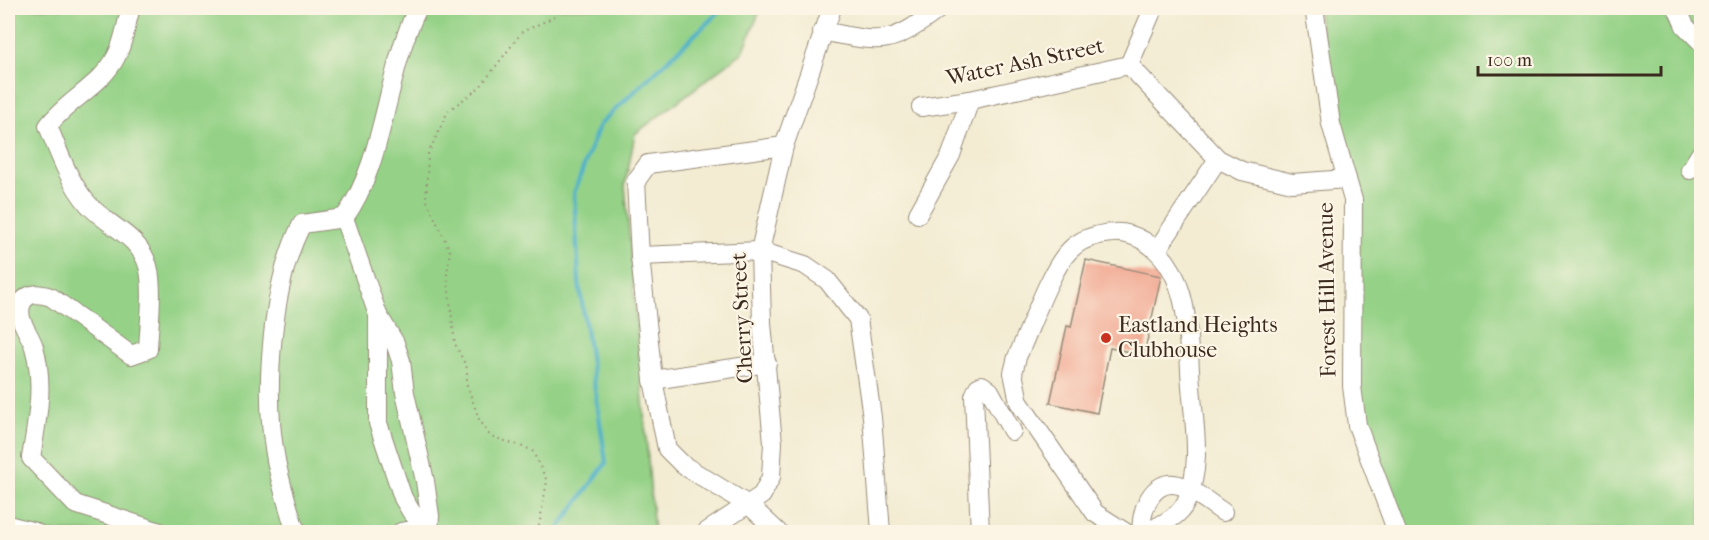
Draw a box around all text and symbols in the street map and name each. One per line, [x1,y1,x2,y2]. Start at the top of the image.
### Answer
street label: Water Ash Street [943,33,1106,92]
scale bar [1478,39,1661,77]
text: 100 m [1487,50,1532,71]
street label: Forest Hill Avenue [1312,202,1342,378]
street label: Cherry Street [726,252,758,384]
place label: Eastland Heights Clubhouse [1118,312,1278,363]
marker: Eastland Heights Clubhouse [1099,331,1113,345]

